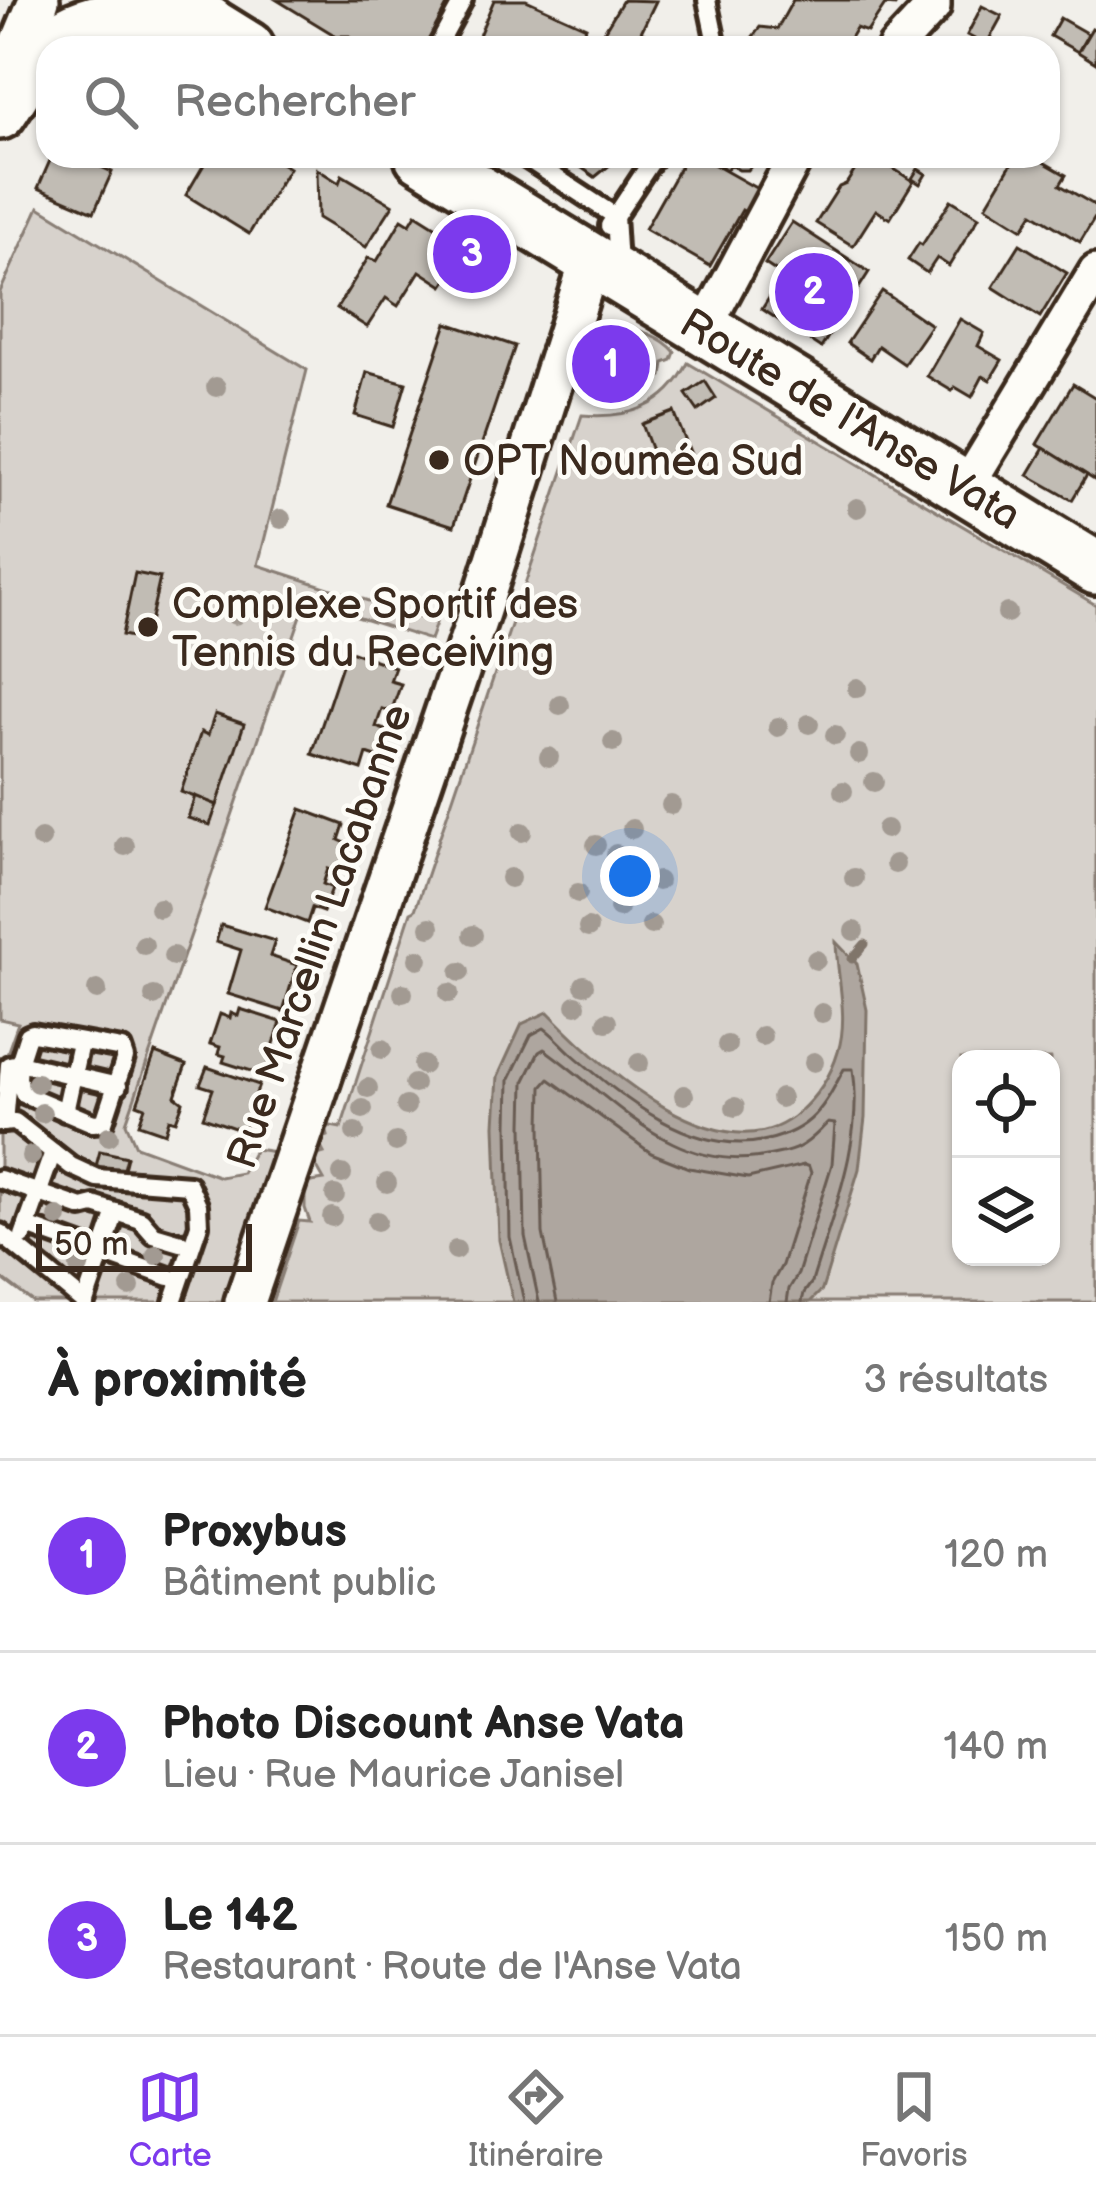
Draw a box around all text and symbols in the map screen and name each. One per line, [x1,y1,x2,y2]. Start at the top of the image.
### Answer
search box [36,36,1060,168]
icon: search [78,69,144,135]
text: Rechercher [174,75,415,130]
pin: 3 [433,209,511,299]
pin: 2 [775,247,853,337]
street label: Route de l'Anse Vata [670,298,1029,542]
pin: 1 [572,319,650,409]
place label: OPT Nouméa Sud [463,437,804,488]
marker: OPT Nouméa Sud [426,447,452,473]
place label: Complexe Sportif des Tennis du Receiving [172,580,578,679]
marker: Complexe Sportif des Tennis du Receiving [135,614,161,640]
street label: Rue Marcellin Lacabanne [217,698,424,1175]
your location [600,846,660,906]
map controls [952,1050,1060,1266]
button: locate [952,1050,1060,1158]
button: layers [952,1158,1060,1266]
scale bar [36,1218,252,1271]
text: 50 m [54,1225,129,1265]
text: À proximité [48,1350,307,1411]
text: 3 résultats [863,1357,1048,1404]
text: Proxybus [162,1505,347,1560]
text: 1 [79,1532,95,1579]
text: 120 m [944,1532,1048,1579]
text: Bâtiment public [162,1560,436,1607]
text: Photo Discount Anse Vata [162,1697,685,1752]
text: 2 [75,1724,99,1771]
text: 140 m [943,1724,1048,1771]
text: Lieu · Rue Maurice Janisel [162,1752,624,1799]
text: Le 142 [162,1889,298,1944]
text: 3 [76,1916,98,1963]
text: 150 m [945,1916,1048,1963]
text: Restaurant · Route de l'Anse Vata [162,1944,742,1991]
tab: Carte [128,2064,212,2176]
tab: Itinéraire [468,2064,603,2176]
tab: Favoris [860,2064,968,2176]

